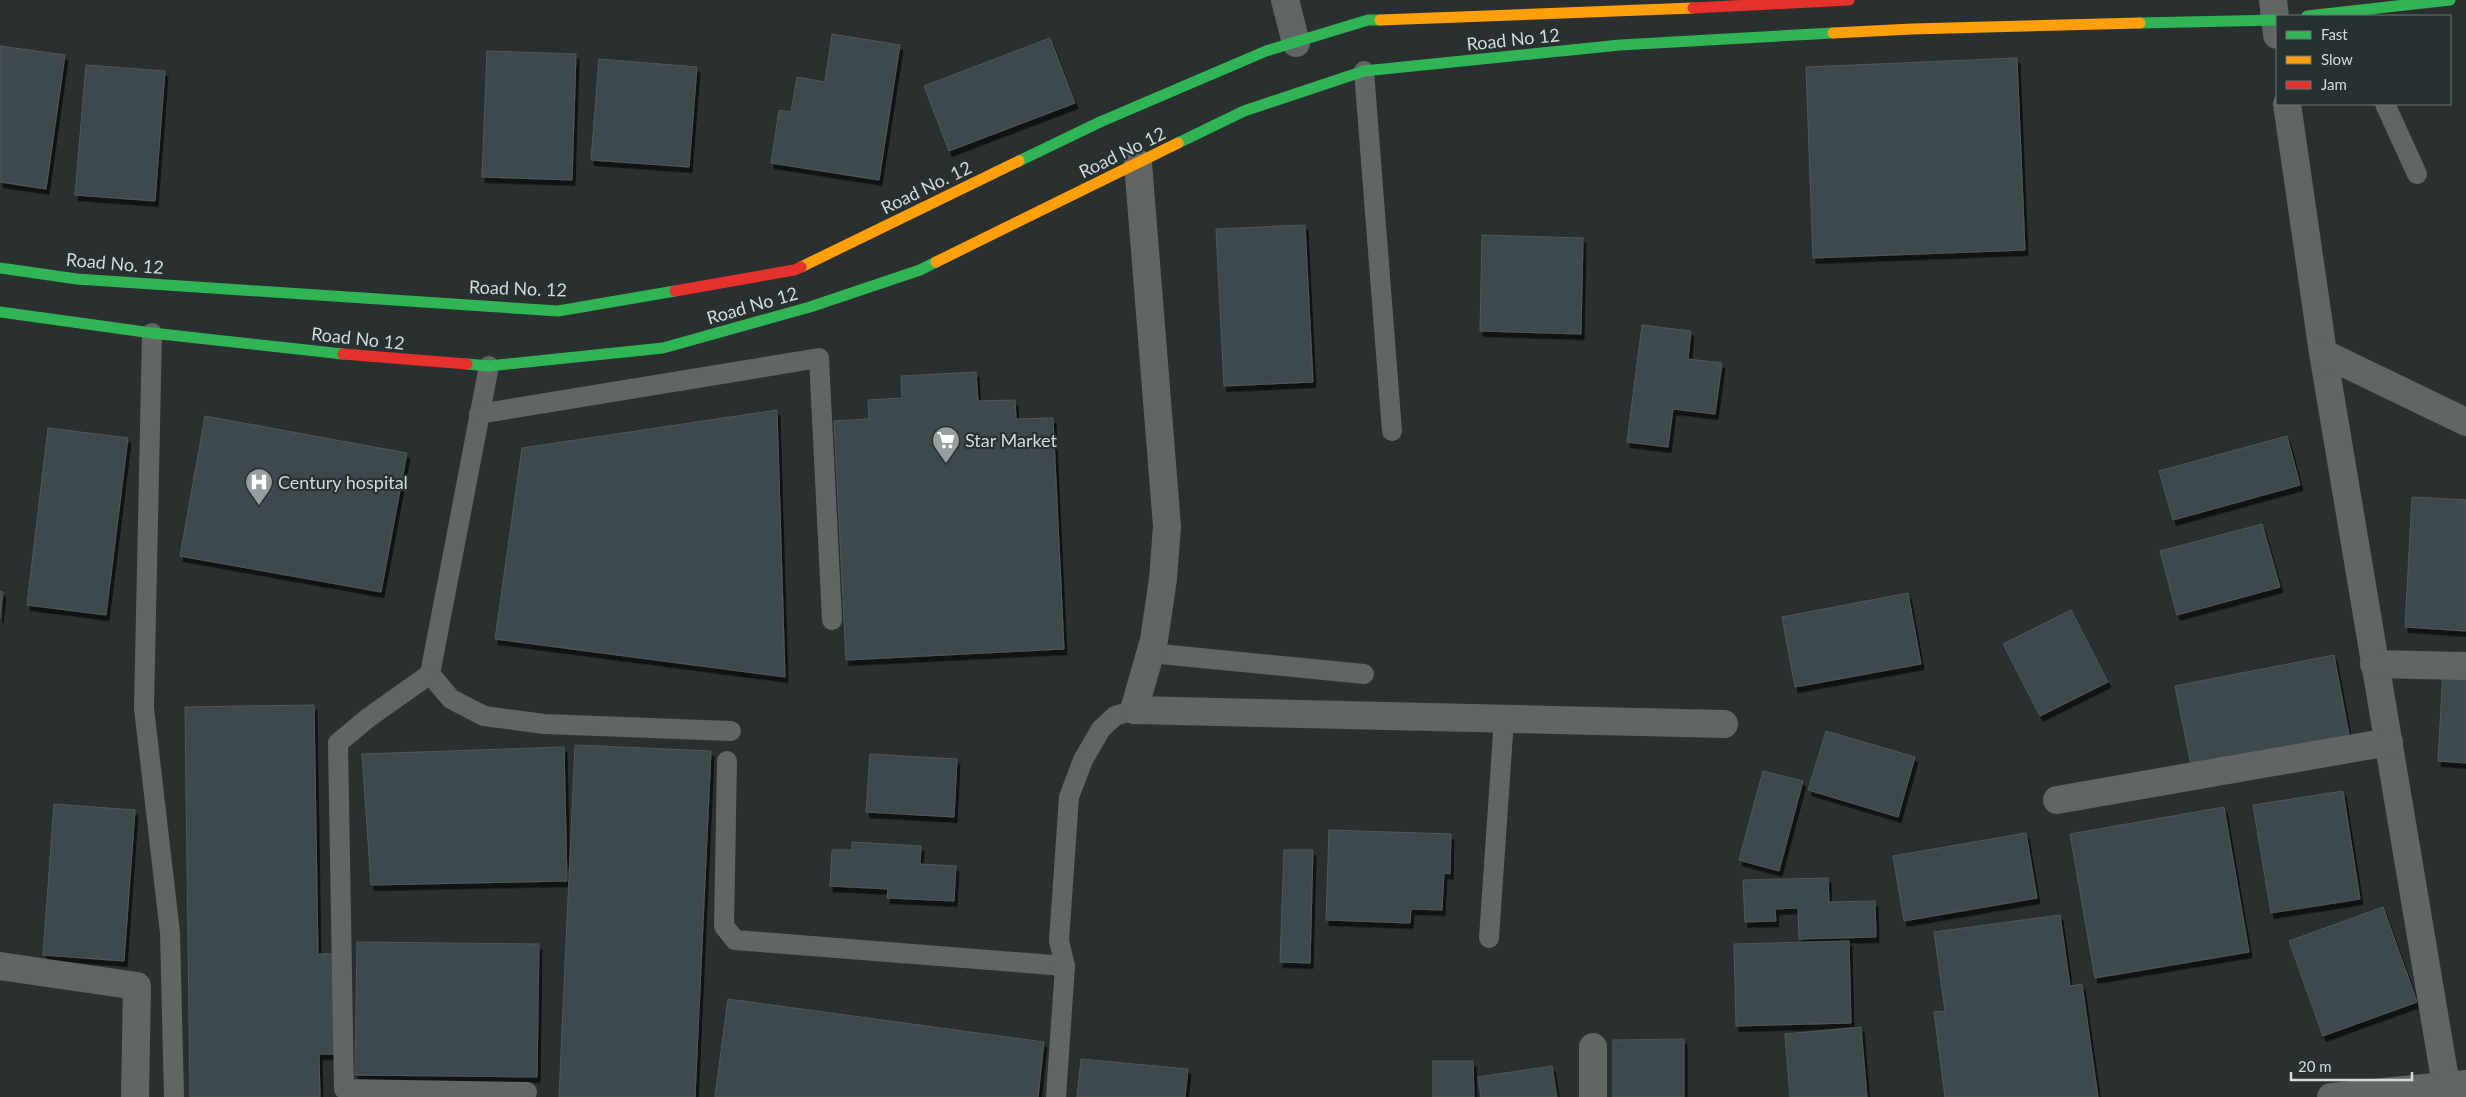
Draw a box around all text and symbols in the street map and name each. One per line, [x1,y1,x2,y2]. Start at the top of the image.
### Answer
legend [2276,15,2451,105]
street label: Road No 12 [1465,23,1561,55]
text: Fast [2321,25,2348,43]
text: Slow [2321,50,2353,68]
text: Jam [2321,75,2347,93]
street label: Road No 12 [1075,122,1169,182]
street label: Road No. 12 [877,156,975,218]
street label: Road No. 12 [65,248,165,278]
street label: Road No. 12 [469,275,567,301]
street label: Road No 12 [704,282,800,328]
street label: Road No 12 [310,322,406,354]
supermarket icon: Star Market [931,425,961,464]
place label: Star Market [965,429,1058,451]
hospital icon: Century hospital [244,467,274,506]
place label: Century hospital [278,471,408,493]
scale bar [2291,1050,2412,1082]
text: 20 m [2298,1057,2332,1075]

